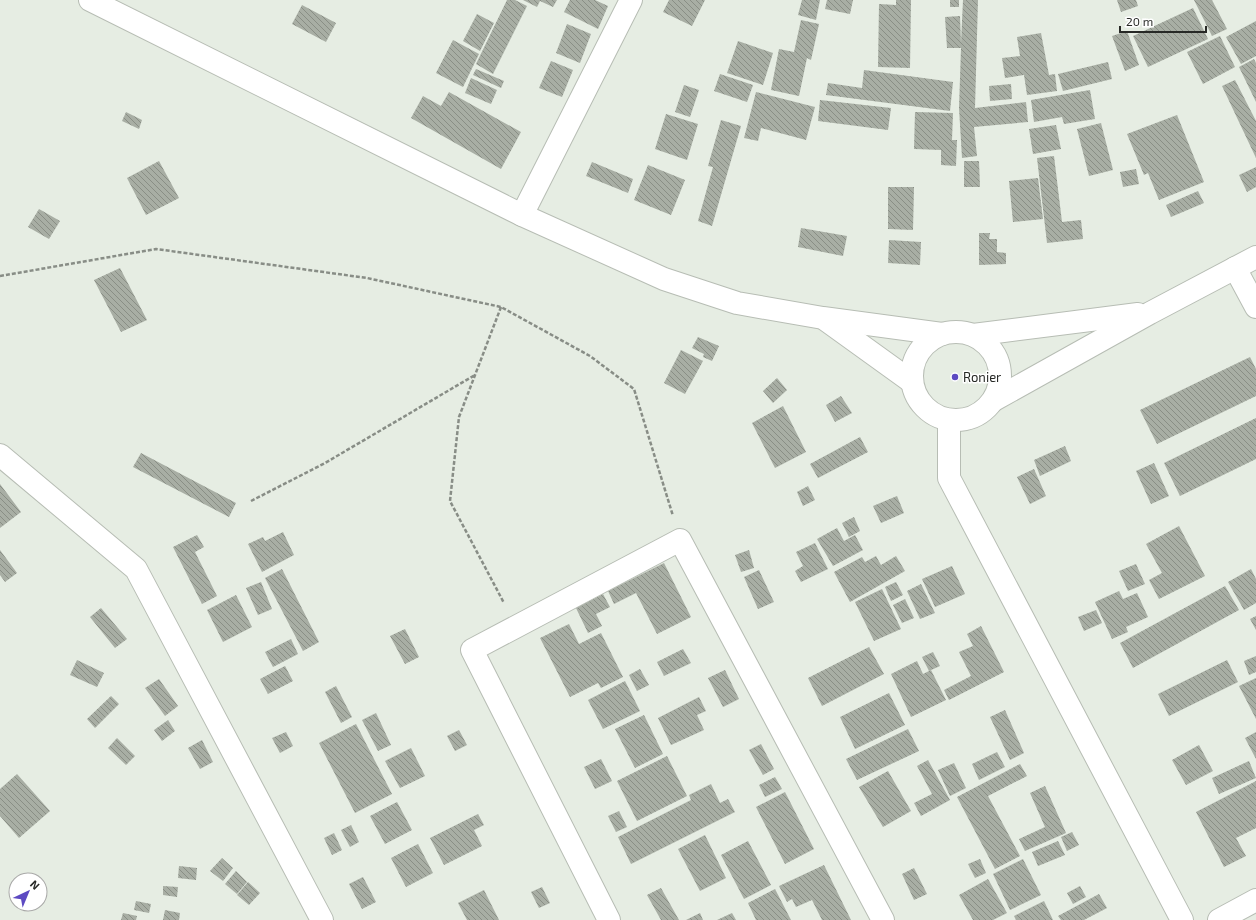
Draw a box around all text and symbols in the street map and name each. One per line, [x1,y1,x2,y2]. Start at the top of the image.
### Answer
scale bar [1120,8,1206,34]
text: 20 m [1126,14,1153,28]
place label: Ronier [963,369,1001,385]
marker: Ronier [950,372,960,382]
north arrow [8,872,48,912]
text: N [28,877,43,892]

